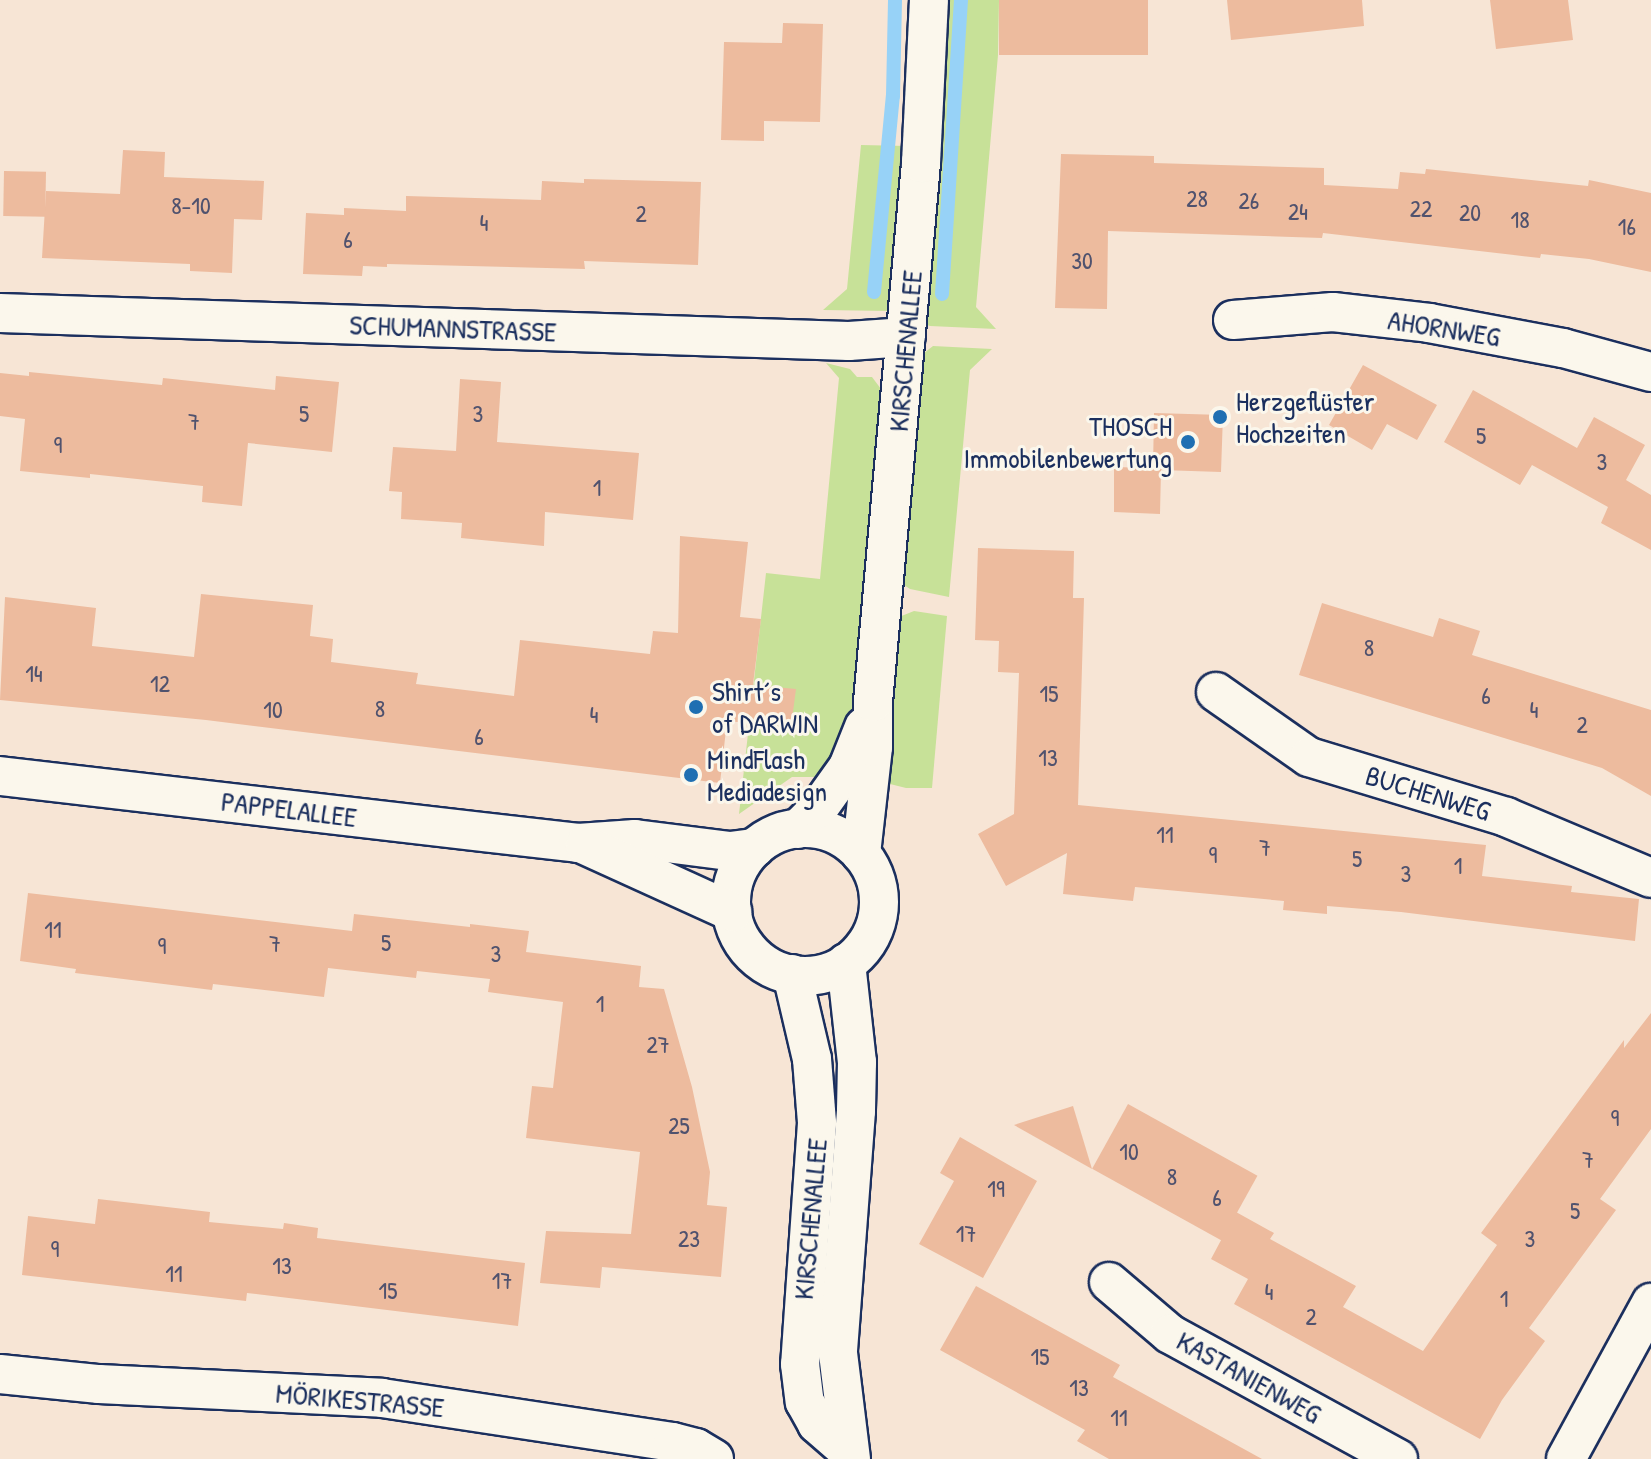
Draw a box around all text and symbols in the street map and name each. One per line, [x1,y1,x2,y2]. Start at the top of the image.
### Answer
house number: 28 [1186,185,1208,213]
house number: 26 [1239,187,1259,215]
house number: 8-10 [171,192,211,220]
house number: 22 [1410,195,1432,223]
house number: 24 [1288,198,1308,226]
house number: 20 [1459,199,1481,227]
house number: 2 [635,200,647,228]
house number: 18 [1510,206,1530,234]
house number: 4 [480,209,488,237]
house number: 16 [1618,213,1636,241]
house number: 6 [343,226,353,254]
house number: 30 [1071,247,1093,275]
street label: KIRSCHENALLEE [881,269,929,433]
street label: AHORNWEG [1386,303,1502,353]
street label: SCHUMANNSTRASSE [349,308,557,348]
place label: Herzgeflüster Hochzeiten [1236,384,1374,450]
house number: 5 [299,400,309,428]
house number: 3 [473,400,483,428]
house number: 7 [188,408,200,436]
marker: Herzgeflüster Hochzeiten [1211,408,1229,426]
place label: THOSCH Immobilenbewertung [963,409,1172,475]
house number: 5 [1476,422,1486,450]
house number: 9 [54,431,62,459]
marker: THOSCH Immobilenbewertung [1179,433,1197,451]
house number: 3 [1597,448,1607,476]
house number: 1 [593,474,601,502]
house number: 8 [1364,634,1374,662]
house number: 14 [25,660,43,688]
house number: 12 [150,670,170,698]
place label: Shirt´s of DARWIN [712,674,818,740]
house number: 15 [1040,680,1058,708]
house number: 6 [1481,682,1491,710]
house number: 8 [375,695,385,723]
house number: 10 [263,696,283,724]
house number: 4 [1530,696,1538,724]
marker: Shirt´s of DARWIN [687,698,705,716]
house number: 4 [590,701,598,729]
house number: 2 [1576,711,1588,739]
house number: 6 [474,723,484,751]
place label: MindFlash Mediadesign [707,742,827,808]
house number: 13 [1038,744,1058,772]
street label: BUCHENWEG [1362,758,1494,828]
marker: MindFlash Mediadesign [682,766,700,784]
street label: PAPPELALLEE [219,784,359,834]
house number: 11 [1156,821,1174,849]
house number: 7 [1259,834,1271,862]
house number: 9 [1209,841,1217,869]
house number: 5 [1352,845,1362,873]
house number: 1 [1454,852,1462,880]
house number: 3 [1401,860,1411,888]
house number: 11 [44,916,62,944]
house number: 5 [381,929,391,957]
house number: 7 [269,930,281,958]
house number: 9 [158,932,166,960]
house number: 3 [491,940,501,968]
house number: 1 [596,990,604,1018]
house number: 27 [646,1031,670,1059]
house number: 9 [1611,1104,1619,1132]
house number: 25 [668,1112,690,1140]
street label: KIRSCHENALLEE [786,1137,834,1301]
house number: 10 [1119,1138,1139,1166]
house number: 7 [1582,1146,1594,1174]
house number: 8 [1167,1163,1177,1191]
house number: 19 [987,1175,1005,1203]
house number: 6 [1212,1184,1222,1212]
house number: 5 [1570,1197,1580,1225]
house number: 17 [956,1220,976,1248]
house number: 23 [678,1225,700,1253]
house number: 3 [1525,1225,1535,1253]
house number: 9 [51,1235,59,1263]
house number: 13 [272,1252,292,1280]
house number: 11 [165,1260,183,1288]
house number: 17 [492,1267,512,1295]
house number: 15 [379,1277,397,1305]
house number: 4 [1265,1278,1273,1306]
house number: 1 [1500,1285,1508,1313]
house number: 2 [1305,1303,1317,1331]
street label: KASTANIENWEG [1171,1324,1327,1430]
house number: 15 [1031,1343,1049,1371]
house number: 13 [1069,1374,1089,1402]
street label: MÖRIKESTRASSE [274,1376,446,1424]
house number: 11 [1110,1404,1128,1432]

